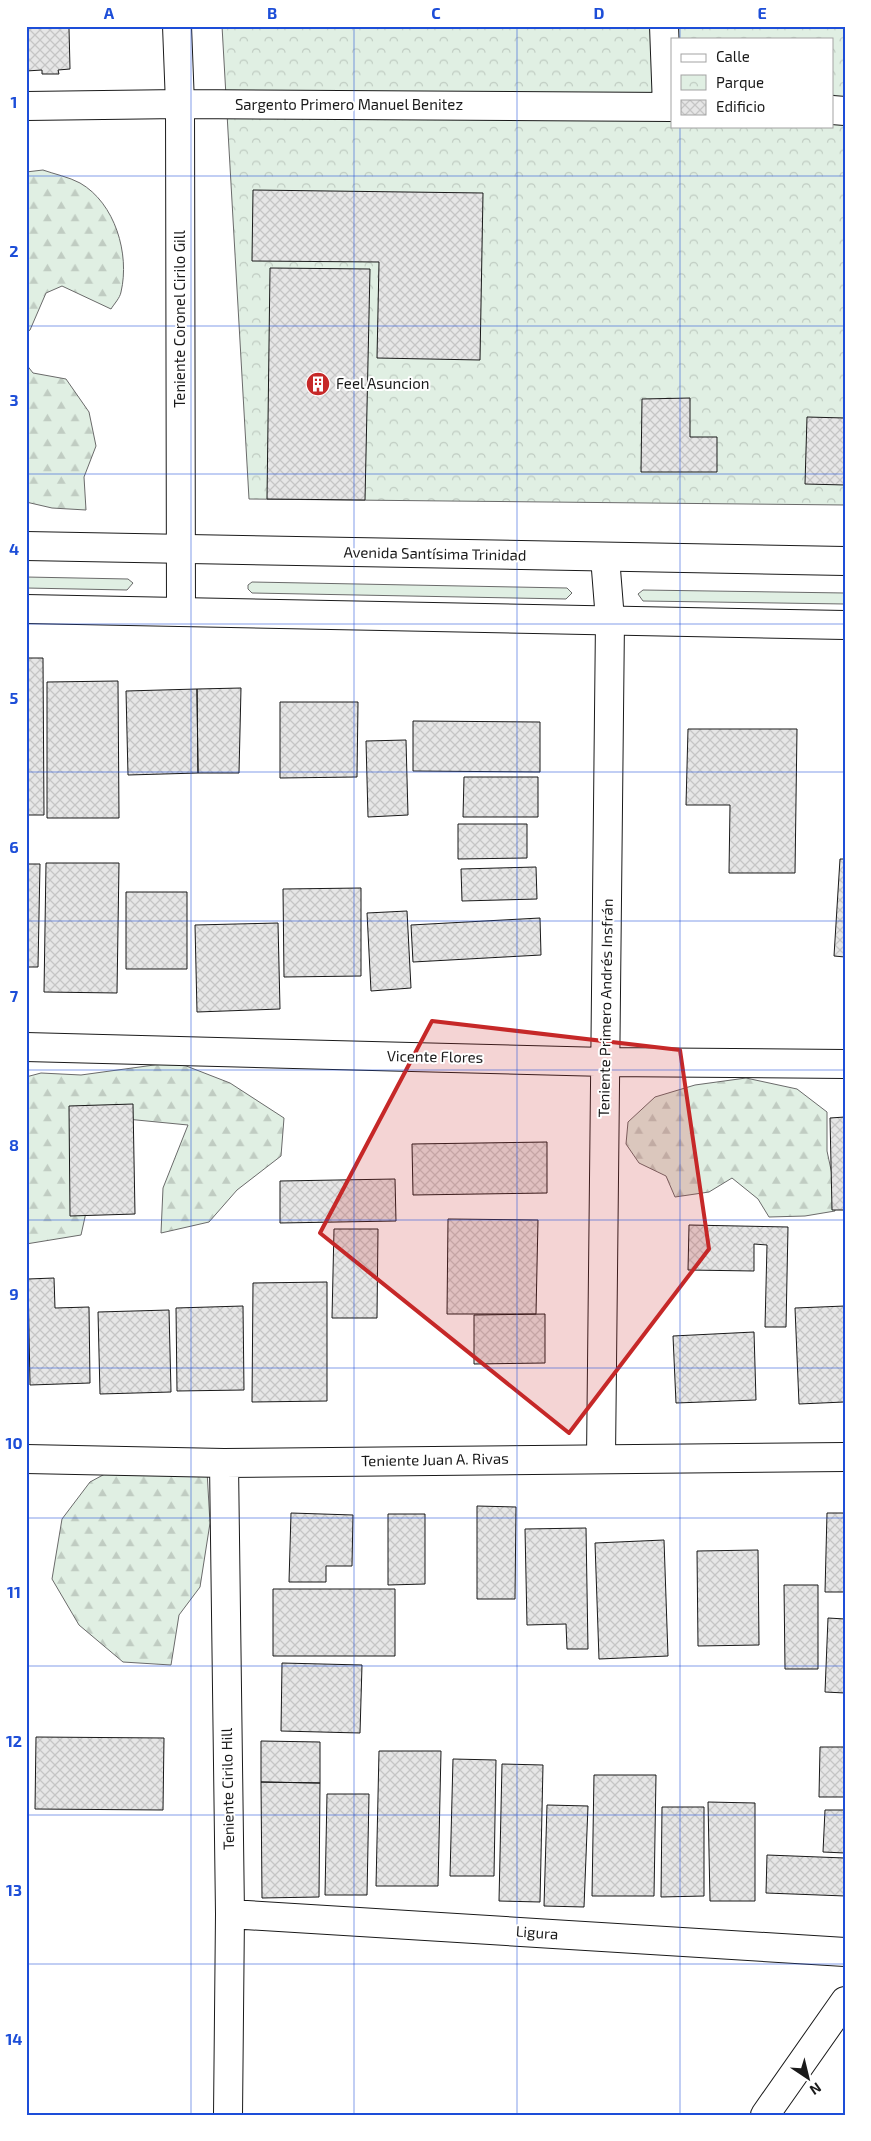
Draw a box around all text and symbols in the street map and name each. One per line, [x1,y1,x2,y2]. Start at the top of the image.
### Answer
text: A [104,3,115,22]
text: B [267,3,277,22]
text: C [431,3,441,22]
text: D [594,3,605,22]
text: E [757,3,767,22]
legend [671,38,834,128]
text: Calle [716,47,750,65]
text: Parque [716,73,764,91]
text: 1 [11,92,17,111]
street label: Sargento Primero Manuel Benitez [235,95,463,113]
text: Edificio [716,97,765,115]
street label: Teniente Coronel Cirilo Gill [170,230,188,408]
text: 2 [9,241,19,260]
building icon: Feel Asuncion [305,371,331,397]
place label: Feel Asuncion [336,374,430,392]
text: 3 [9,390,19,409]
text: 4 [9,539,19,558]
street label: Avenida Santísima Trinidad [343,542,527,564]
text: 5 [10,688,19,707]
text: 6 [9,837,19,856]
street label: Teniente Primero Andrés Insfrán [594,898,616,1118]
text: 7 [10,986,19,1005]
street label: Vicente Flores [387,1046,483,1066]
text: 8 [9,1135,19,1154]
text: 9 [9,1284,19,1303]
text: 10 [5,1433,23,1452]
street label: Teniente Juan A. Rivas [361,1449,509,1469]
text: 11 [7,1582,21,1601]
street label: Teniente Cirilo Hill [217,1727,237,1850]
text: 12 [6,1731,22,1750]
text: 13 [6,1880,22,1899]
street label: Ligura [515,1922,559,1942]
text: 14 [5,2029,23,2048]
north arrow [784,2054,834,2104]
text: N [807,2079,825,2099]

